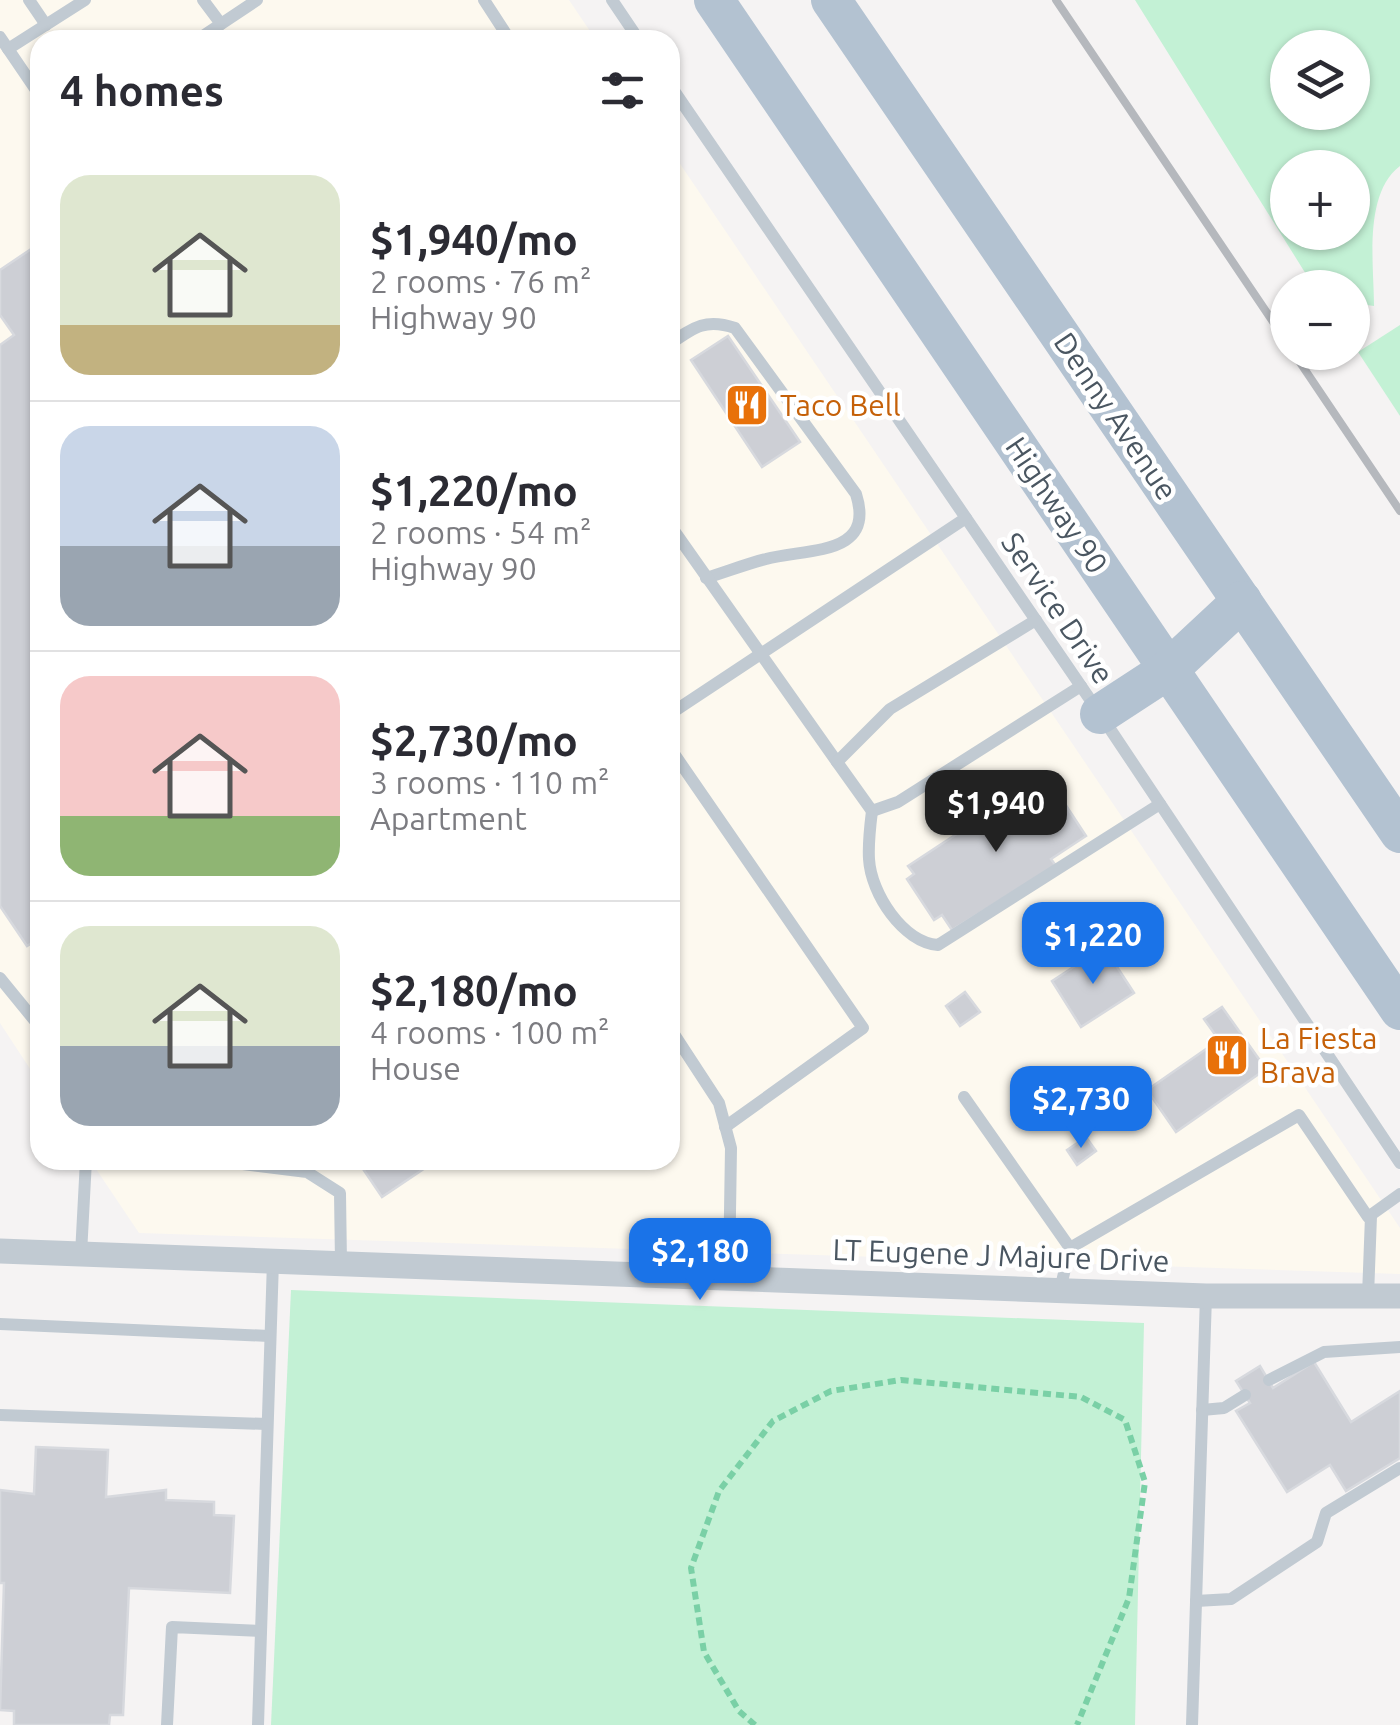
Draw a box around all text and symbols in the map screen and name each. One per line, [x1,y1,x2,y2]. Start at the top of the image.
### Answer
map controls [1270,30,1370,370]
button: layers [1270,30,1370,130]
icon: filters [595,63,650,118]
text: 4 homes [60,67,224,114]
button: + [1270,150,1370,250]
icon: home [140,215,260,335]
text: $1,940/mo [370,216,578,263]
text: 2 rooms · 76 m² [370,263,591,299]
button: − [1270,270,1370,370]
text: Highway 90 [370,299,537,335]
street label: Denny Avenue [1048,326,1184,506]
restaurant icon: Taco Bell [724,382,770,428]
place label: Taco Bell [780,388,901,422]
street label: Highway 90 [999,431,1115,579]
icon: home [140,466,260,586]
text: $1,220/mo [370,467,578,514]
text: 2 rooms · 54 m² [370,514,591,550]
street label: Service Drive [995,526,1121,690]
text: Highway 90 [370,550,537,586]
icon: home [140,716,260,836]
text: $2,730/mo [370,717,578,764]
text: 3 rooms · 110 m² [370,764,610,800]
pin: $1,940 [915,770,1077,855]
text: $1,940 [947,784,1045,820]
text: Apartment [370,800,527,836]
pin: $1,220 [1012,902,1174,987]
text: $1,220 [1044,916,1142,952]
icon: home [140,966,260,1086]
text: $2,180/mo [370,967,578,1014]
text: 4 rooms · 100 m² [370,1014,610,1050]
place label: La Fiesta Brava [1260,1021,1377,1089]
restaurant icon: La Fiesta Brava [1204,1032,1250,1078]
text: House [370,1050,461,1086]
pin: $2,730 [1000,1066,1162,1151]
text: $2,730 [1032,1080,1130,1116]
pin: $2,180 [619,1218,781,1303]
text: $2,180 [651,1232,749,1268]
street label: LT Eugene J Majure Drive [832,1232,1170,1278]

